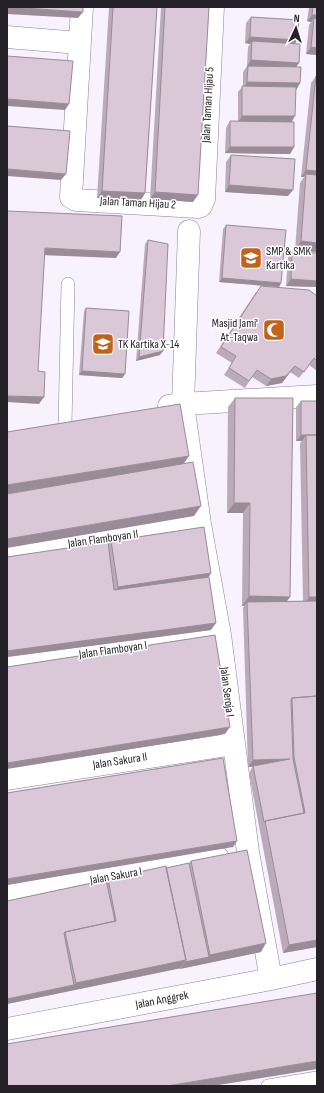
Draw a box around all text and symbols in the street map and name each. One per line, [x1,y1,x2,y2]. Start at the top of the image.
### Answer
north arrow [276,8,316,48]
text: N [293,12,300,25]
street label: Jalan Taman Hijau 5 [198,67,217,144]
street label: Jalan Taman Hijau 2 [99,193,176,212]
place label: SMP & SMK Kartika [266,244,311,273]
school or university icon: SMP & SMK Kartika [238,245,264,271]
place label: Masjid Jami' At-Taqwa [212,316,258,345]
mosque icon: Masjid Jami' At-Taqwa [261,317,287,343]
school or university icon: TK Kartika X-14 [90,331,116,357]
place label: TK Kartika X-14 [118,337,179,352]
street label: Jalan Flamboyan II [66,527,139,552]
street label: Jalan Flamboyan I [77,638,148,662]
street label: Jalan Seroja I [216,665,238,718]
street label: Jalan Sakura II [91,749,148,773]
street label: Jalan Sakura I [88,864,143,888]
street label: Jalan Anggrek [133,987,190,1013]

